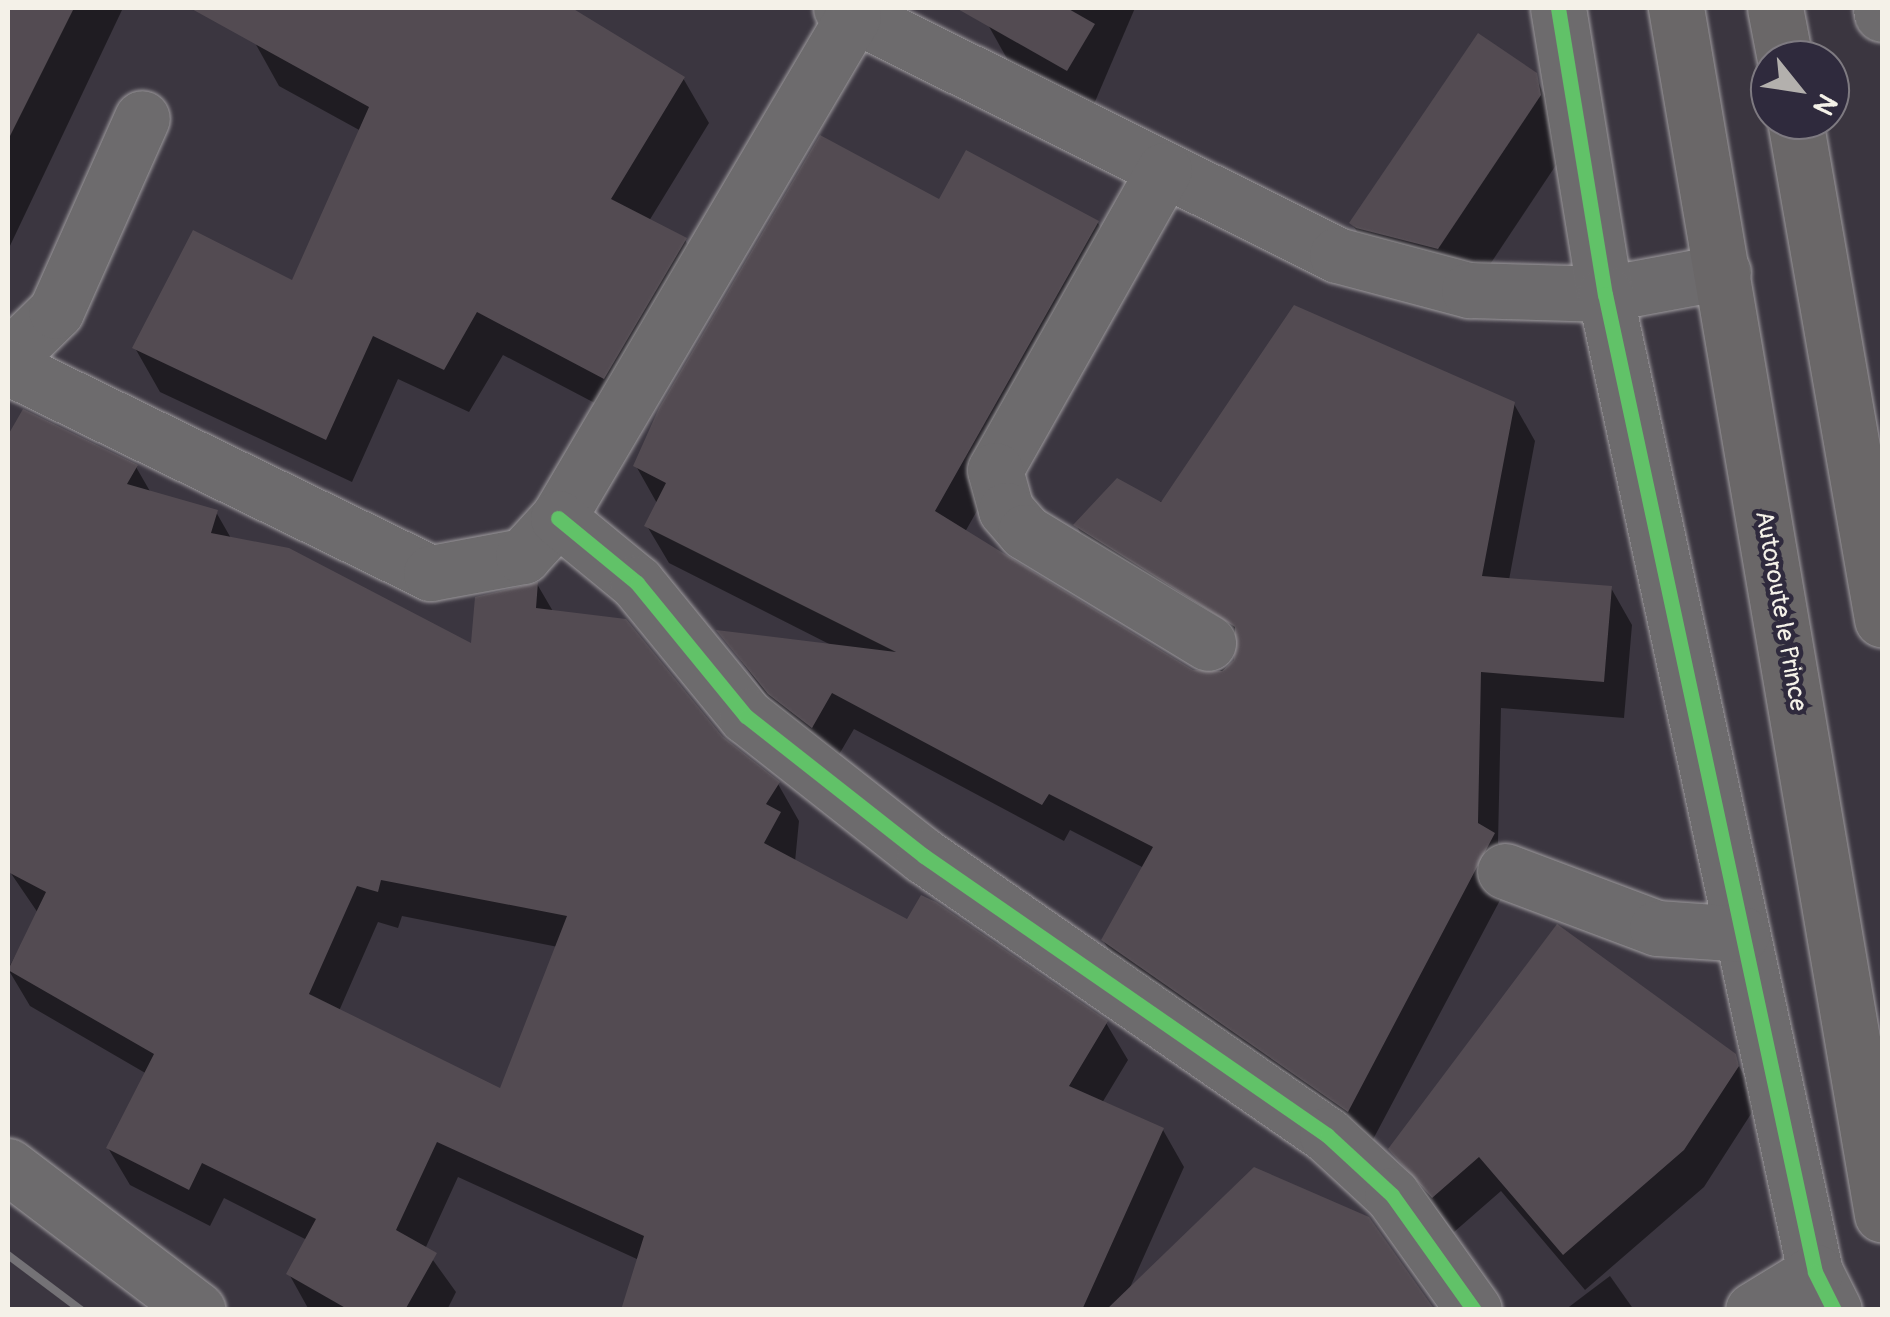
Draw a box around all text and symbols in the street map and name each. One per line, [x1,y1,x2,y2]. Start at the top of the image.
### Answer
north arrow [1750,40,1850,140]
text: N [1805,87,1845,121]
street label: Autoroute le Prince [1748,509,1812,713]

